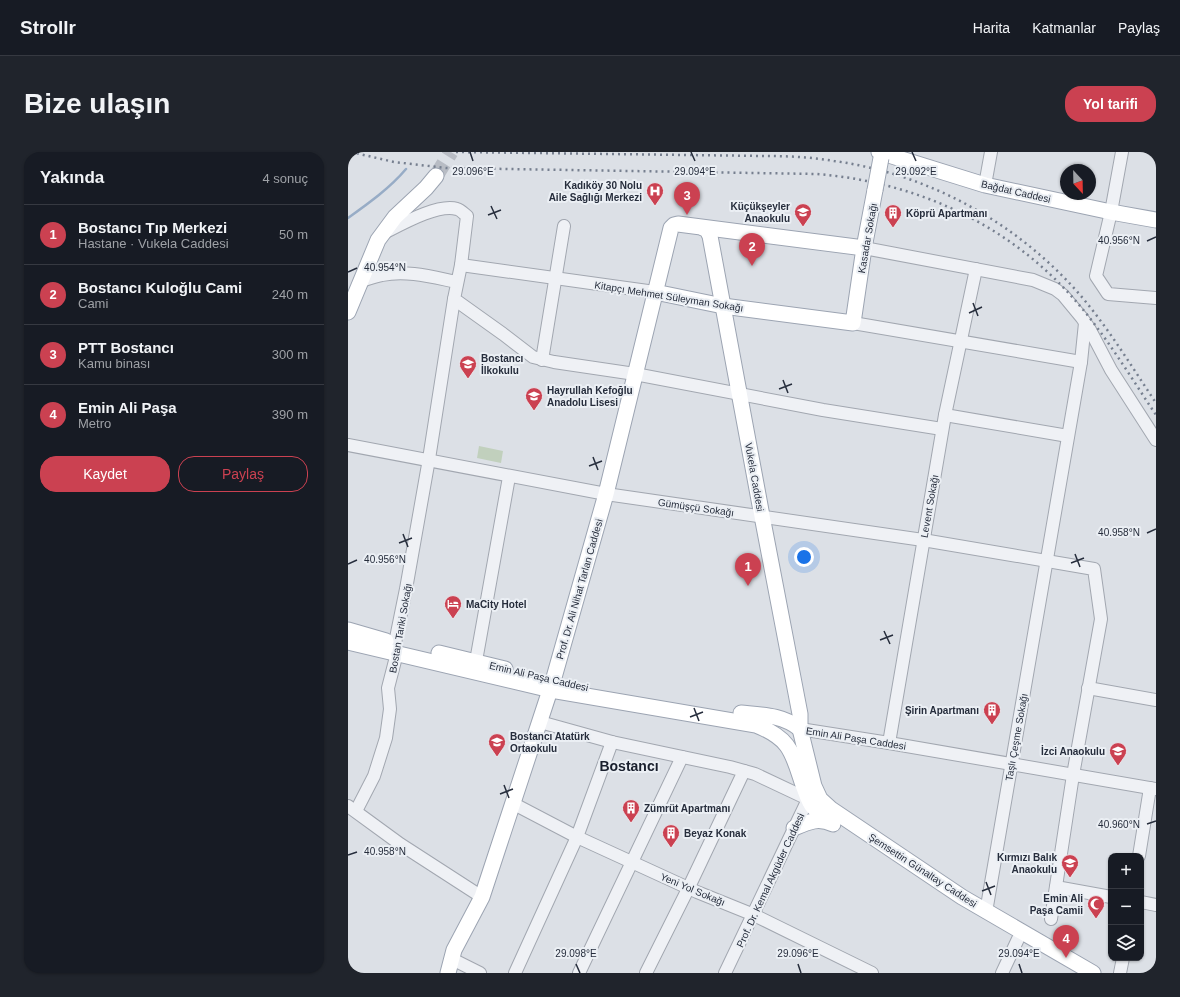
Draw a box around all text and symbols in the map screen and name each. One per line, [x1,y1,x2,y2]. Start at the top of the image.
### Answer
text: Strollr [20,17,76,38]
text: Harita [973,20,1010,36]
text: Katmanlar [1032,20,1096,36]
text: Paylaş [1118,20,1160,36]
button: Yol tarifi [1065,86,1156,122]
text: Bize ulaşın [24,88,170,119]
north arrow [1060,164,1096,200]
text: 29.096°E [452,166,494,177]
text: 29.094°E [674,166,716,177]
text: 29.092°E [895,166,937,177]
text: Yakında [40,168,104,187]
text: 4 sonuç [262,171,308,186]
street label: Bağdat Caddesi [980,178,1052,205]
place label: Kadıköy 30 Nolu Aile Sağlığı Merkezi [549,180,642,203]
hospital icon: Kadıköy 30 Nolu Aile Sağlığı Merkezi [645,181,665,206]
pin: 3 [674,182,700,215]
place label: Küçükşeyler Anaokulu [731,201,790,224]
school or university icon: Küçükşeyler Anaokulu [793,202,813,227]
street label: Kasadar Sokağı [856,202,879,274]
building icon: Köprü Apartmanı [883,203,903,228]
place label: Köprü Apartmanı [906,208,988,219]
text: Bostancı Tıp Merkezi [78,219,227,236]
text: 1 [49,227,57,242]
text: 50 m [279,227,308,242]
pin: 2 [739,233,765,266]
text: 40.956°N [1098,235,1140,246]
text: Hastane · Vukela Caddesi [78,236,229,251]
text: 40.954°N [364,262,406,273]
text: Bostancı Kuloğlu Cami [78,279,242,296]
street label: Kitapçı Mehmet Süleyman Sokağı [594,279,744,314]
text: 2 [49,287,57,302]
text: 240 m [272,287,308,302]
text: Cami [78,296,108,311]
text: PTT Bostancı [78,339,174,356]
text: 3 [49,347,57,362]
text: 300 m [272,347,308,362]
place label: Bostancı İlkokulu [481,353,523,376]
school or university icon: Bostancı İlkokulu [458,354,478,379]
text: Kamu binası [78,356,150,371]
place label: Hayrullah Kefoğlu Anadolu Lisesi [547,385,633,408]
school or university icon: Hayrullah Kefoğlu Anadolu Lisesi [524,386,544,411]
text: Emin Ali Paşa [78,399,177,416]
text: 4 [49,407,57,422]
text: 390 m [272,407,308,422]
text: Metro [78,416,111,431]
street label: Vukela Caddesi [743,442,766,512]
button: Kaydet [40,456,170,492]
button: Paylaş [178,456,308,492]
street label: Levent Sokağı [919,474,940,539]
street label: Gümüşçü Sokağı [657,497,735,518]
street label: Prof. Dr. Ali Nihat Tarlan Caddesi [554,518,605,661]
text: 40.958°N [1098,527,1140,538]
your location [794,547,814,567]
pin: 1 [735,553,761,586]
text: 40.956°N [364,554,406,565]
street label: Bostan Tariki Sokağı [387,582,414,674]
hotel icon: MaCity Hotel [443,594,463,619]
place label: MaCity Hotel [466,599,527,610]
street label: Emin Ali Paşa Caddesi [488,660,589,693]
street label: Taşlı Çeşme Sokağı [1003,692,1030,782]
building icon: Şirin Apartmanı [982,700,1002,725]
place label: Şirin Apartmanı [905,705,979,716]
street label: Emin Ali Paşa Caddesi [805,725,907,752]
place label: Bostancı Atatürk Ortaokulu [510,731,590,754]
school or university icon: Bostancı Atatürk Ortaokulu [487,732,507,757]
school or university icon: İzci Anaokulu [1108,741,1128,766]
place label: İzci Anaokulu [1041,745,1105,757]
district label: Bostancı [599,758,659,774]
building icon: Zümrüt Apartmanı [621,798,641,823]
place label: Zümrüt Apartmanı [644,803,731,814]
street label: Prof. Dr. Kemal Akgüder Caddesi [734,811,806,949]
text: 40.960°N [1098,819,1140,830]
building icon: Beyaz Konak [661,823,681,848]
place label: Beyaz Konak [684,828,747,839]
street label: Şemsettin Günaltay Caddesi [867,831,979,910]
text: 40.958°N [364,846,406,857]
place label: Kırmızı Balık Anaokulu [997,852,1057,875]
school or university icon: Kırmızı Balık Anaokulu [1060,853,1080,878]
map controls [1108,853,1144,961]
button: + [1108,853,1144,889]
street label: Yeni Yol Sokağı [659,871,727,908]
button: − [1108,889,1144,925]
place label: Emin Ali Paşa Camii [1030,893,1083,916]
mosque icon: Emin Ali Paşa Camii [1086,894,1106,919]
pin: 4 [1053,925,1079,958]
button: layers [1108,925,1144,961]
text: 29.098°E [555,948,597,959]
text: 29.096°E [777,948,819,959]
text: 29.094°E [998,948,1040,959]

